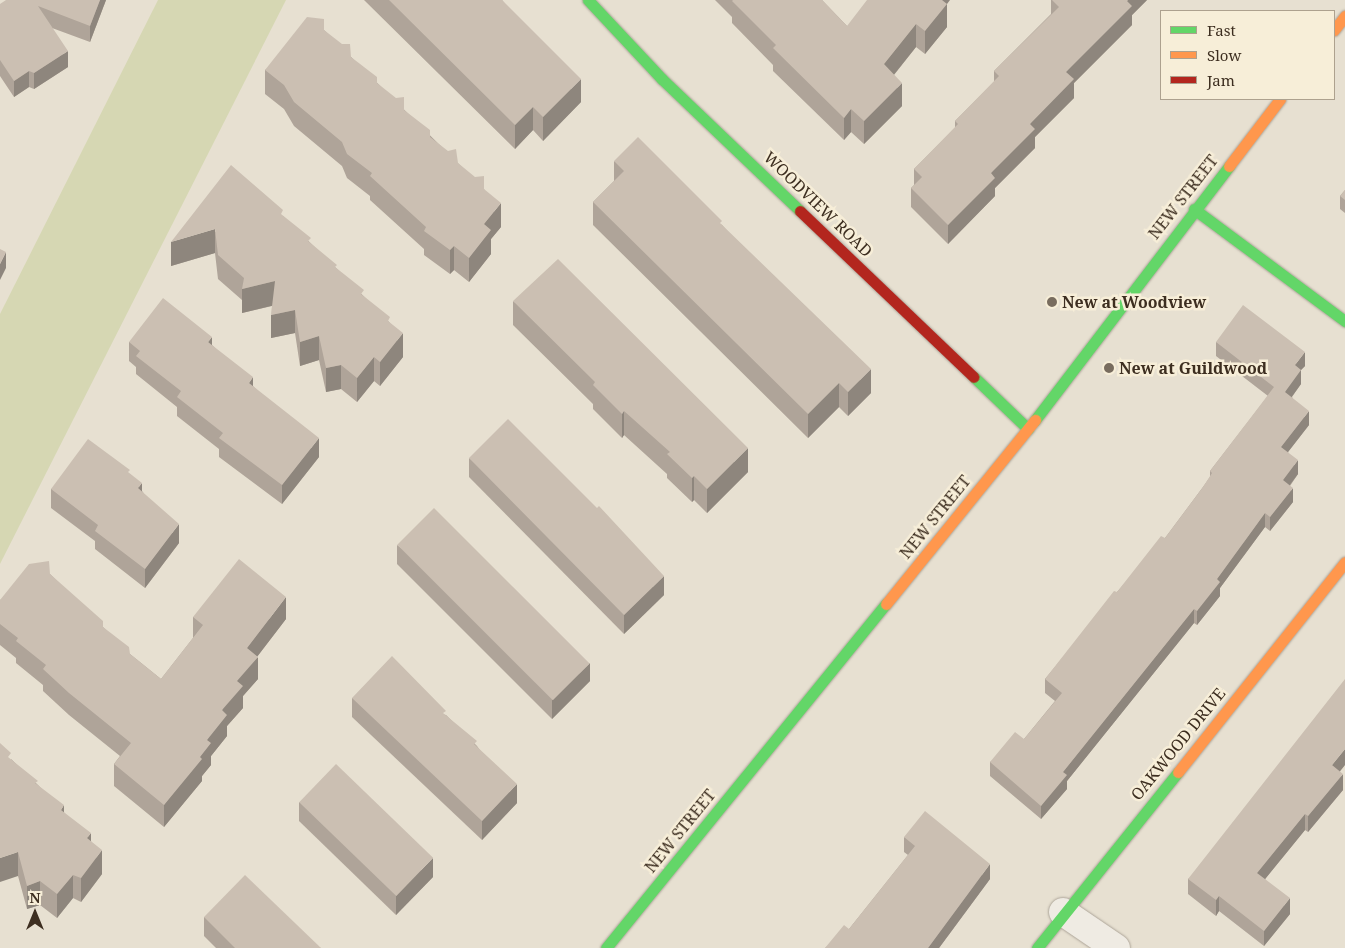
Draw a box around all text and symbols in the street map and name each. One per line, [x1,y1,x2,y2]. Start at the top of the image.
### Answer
legend [1160,10,1335,100]
text: Fast [1207,20,1236,40]
text: Slow [1207,45,1241,65]
text: Jam [1207,70,1235,90]
street label: WOODVIEW ROAD [760,147,876,261]
street label: NEW STREET [1144,151,1222,243]
place label: New at Woodview [1062,292,1206,312]
marker: New at Woodview [1046,296,1058,308]
place label: New at Guildwood [1119,358,1267,378]
marker: New at Guildwood [1103,362,1115,374]
street label: NEW STREET [896,472,974,562]
street label: OAKWOOD DRIVE [1127,684,1229,804]
street label: NEW STREET [641,786,719,876]
north arrow [10,888,60,938]
text: N [29,888,41,907]

